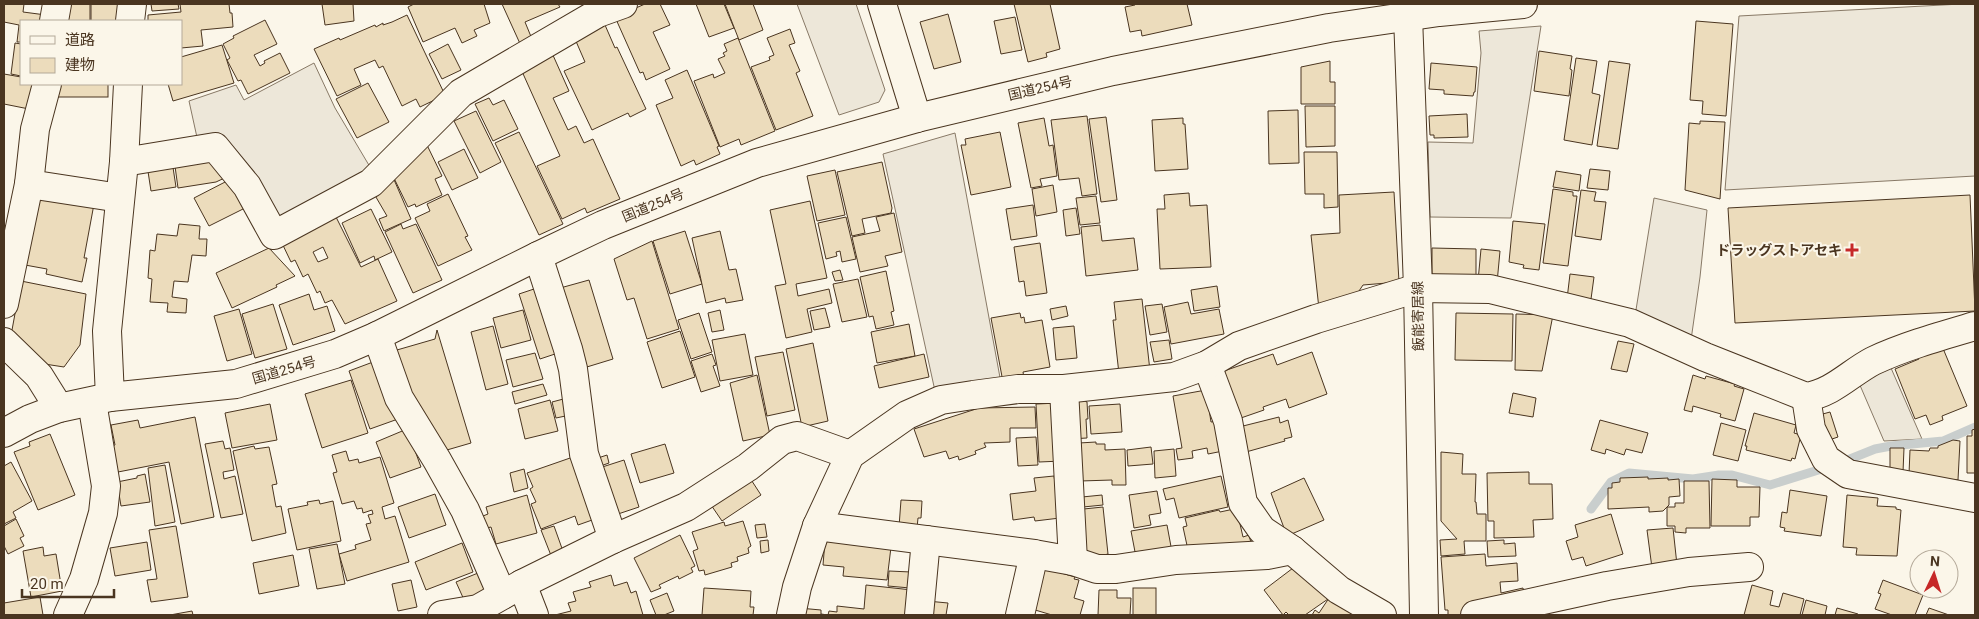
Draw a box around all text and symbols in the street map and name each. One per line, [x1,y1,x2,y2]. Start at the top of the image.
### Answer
legend [20,20,182,85]
text: 道路 [65,31,95,49]
text: 建物 [65,56,95,74]
street label: 国道254号 [1006,73,1074,103]
street label: 国道254号 [620,185,686,225]
place label: ドラッグストアセキ [1716,242,1842,258]
marker: ドラッグストアセキ [1846,244,1858,256]
street label: 飯能寄居線 [1409,281,1427,351]
street label: 国道254号 [250,353,318,387]
north arrow [1909,549,1959,599]
text: N [1929,553,1940,569]
scale bar [22,566,115,598]
text: 20 m [30,575,64,593]

